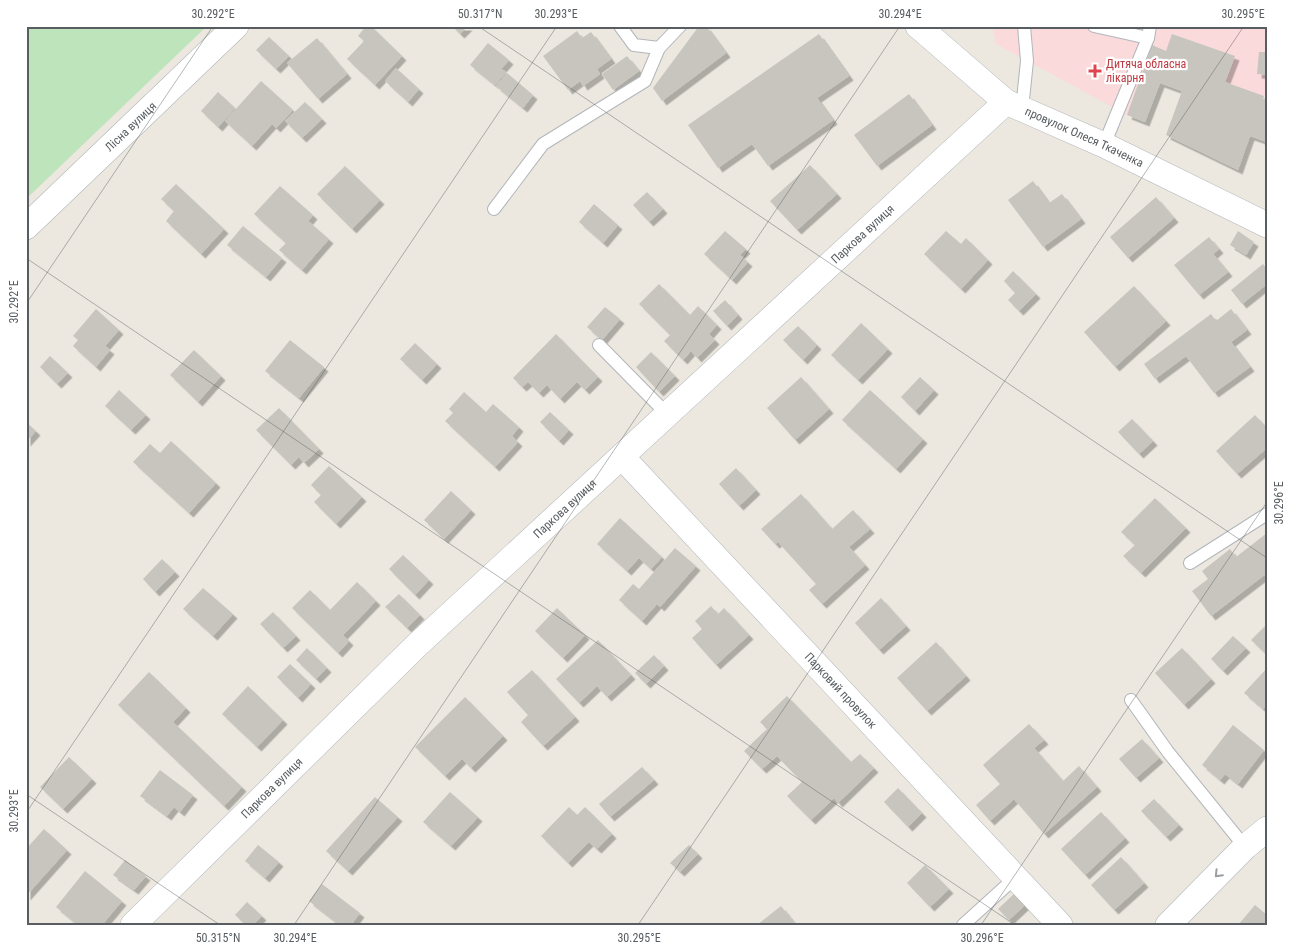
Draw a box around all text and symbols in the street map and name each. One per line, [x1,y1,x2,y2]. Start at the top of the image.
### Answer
text: 30.292°E [191,7,235,21]
text: 50.317°N [458,7,502,21]
text: 30.293°E [534,7,578,21]
text: 30.294°E [878,7,922,21]
text: 30.295°E [1221,7,1265,21]
place label: Дитяча обласна лікарня [1106,57,1187,85]
marker: Дитяча обласна лікарня [1088,64,1102,78]
street label: Лісна вулиця [102,99,159,154]
street label: провулок Олеся Ткаченка [1023,104,1146,170]
street label: Паркова вулиця [828,202,897,267]
text: 30.292°E [7,280,21,324]
street label: Паркова вулиця [531,476,599,541]
text: 30.296°E [1272,481,1286,525]
street label: Парковий провулок [802,650,880,732]
street label: Паркова вулиця [238,755,305,821]
text: 30.293°E [7,789,21,833]
one-way arrow [1215,868,1224,877]
text: 50.315°N [196,931,240,945]
text: 30.294°E [273,931,317,945]
text: 30.295°E [617,931,661,945]
text: 30.296°E [960,931,1004,945]

